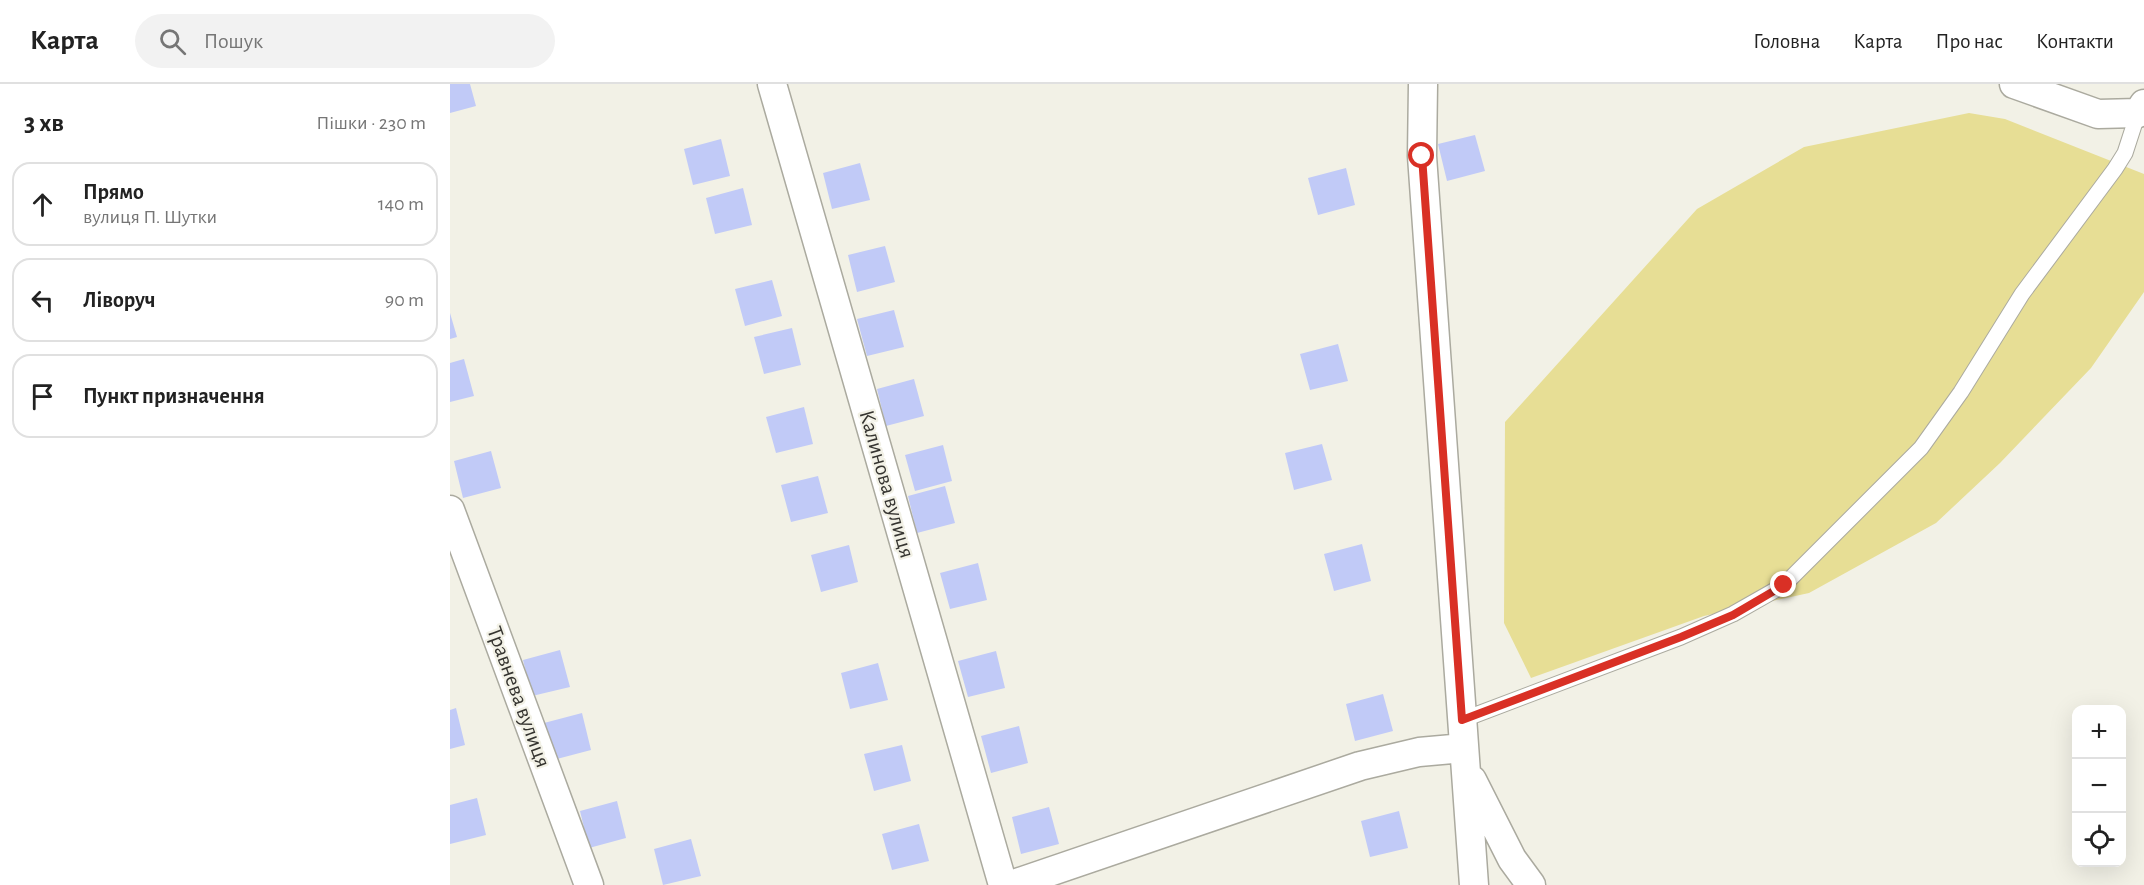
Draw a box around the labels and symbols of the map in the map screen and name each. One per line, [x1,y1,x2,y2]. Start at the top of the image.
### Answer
route start [1408,142,1434,168]
street label: Калинова вулиця [855,408,919,560]
route end [1770,571,1796,597]
street label: Травнева вулиця [483,624,555,770]

